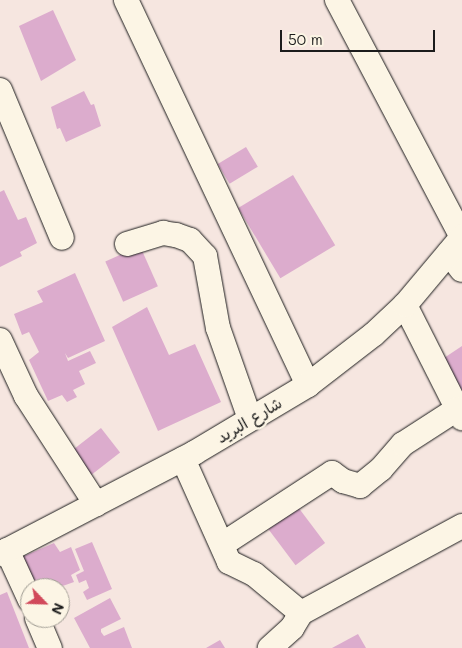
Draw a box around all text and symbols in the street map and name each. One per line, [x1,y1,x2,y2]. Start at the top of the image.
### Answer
scale bar [282,20,437,52]
text: 50 m [288,29,323,49]
street label: شارع البريد [213,393,285,447]
north arrow [20,578,70,628]
text: N [47,600,69,618]

